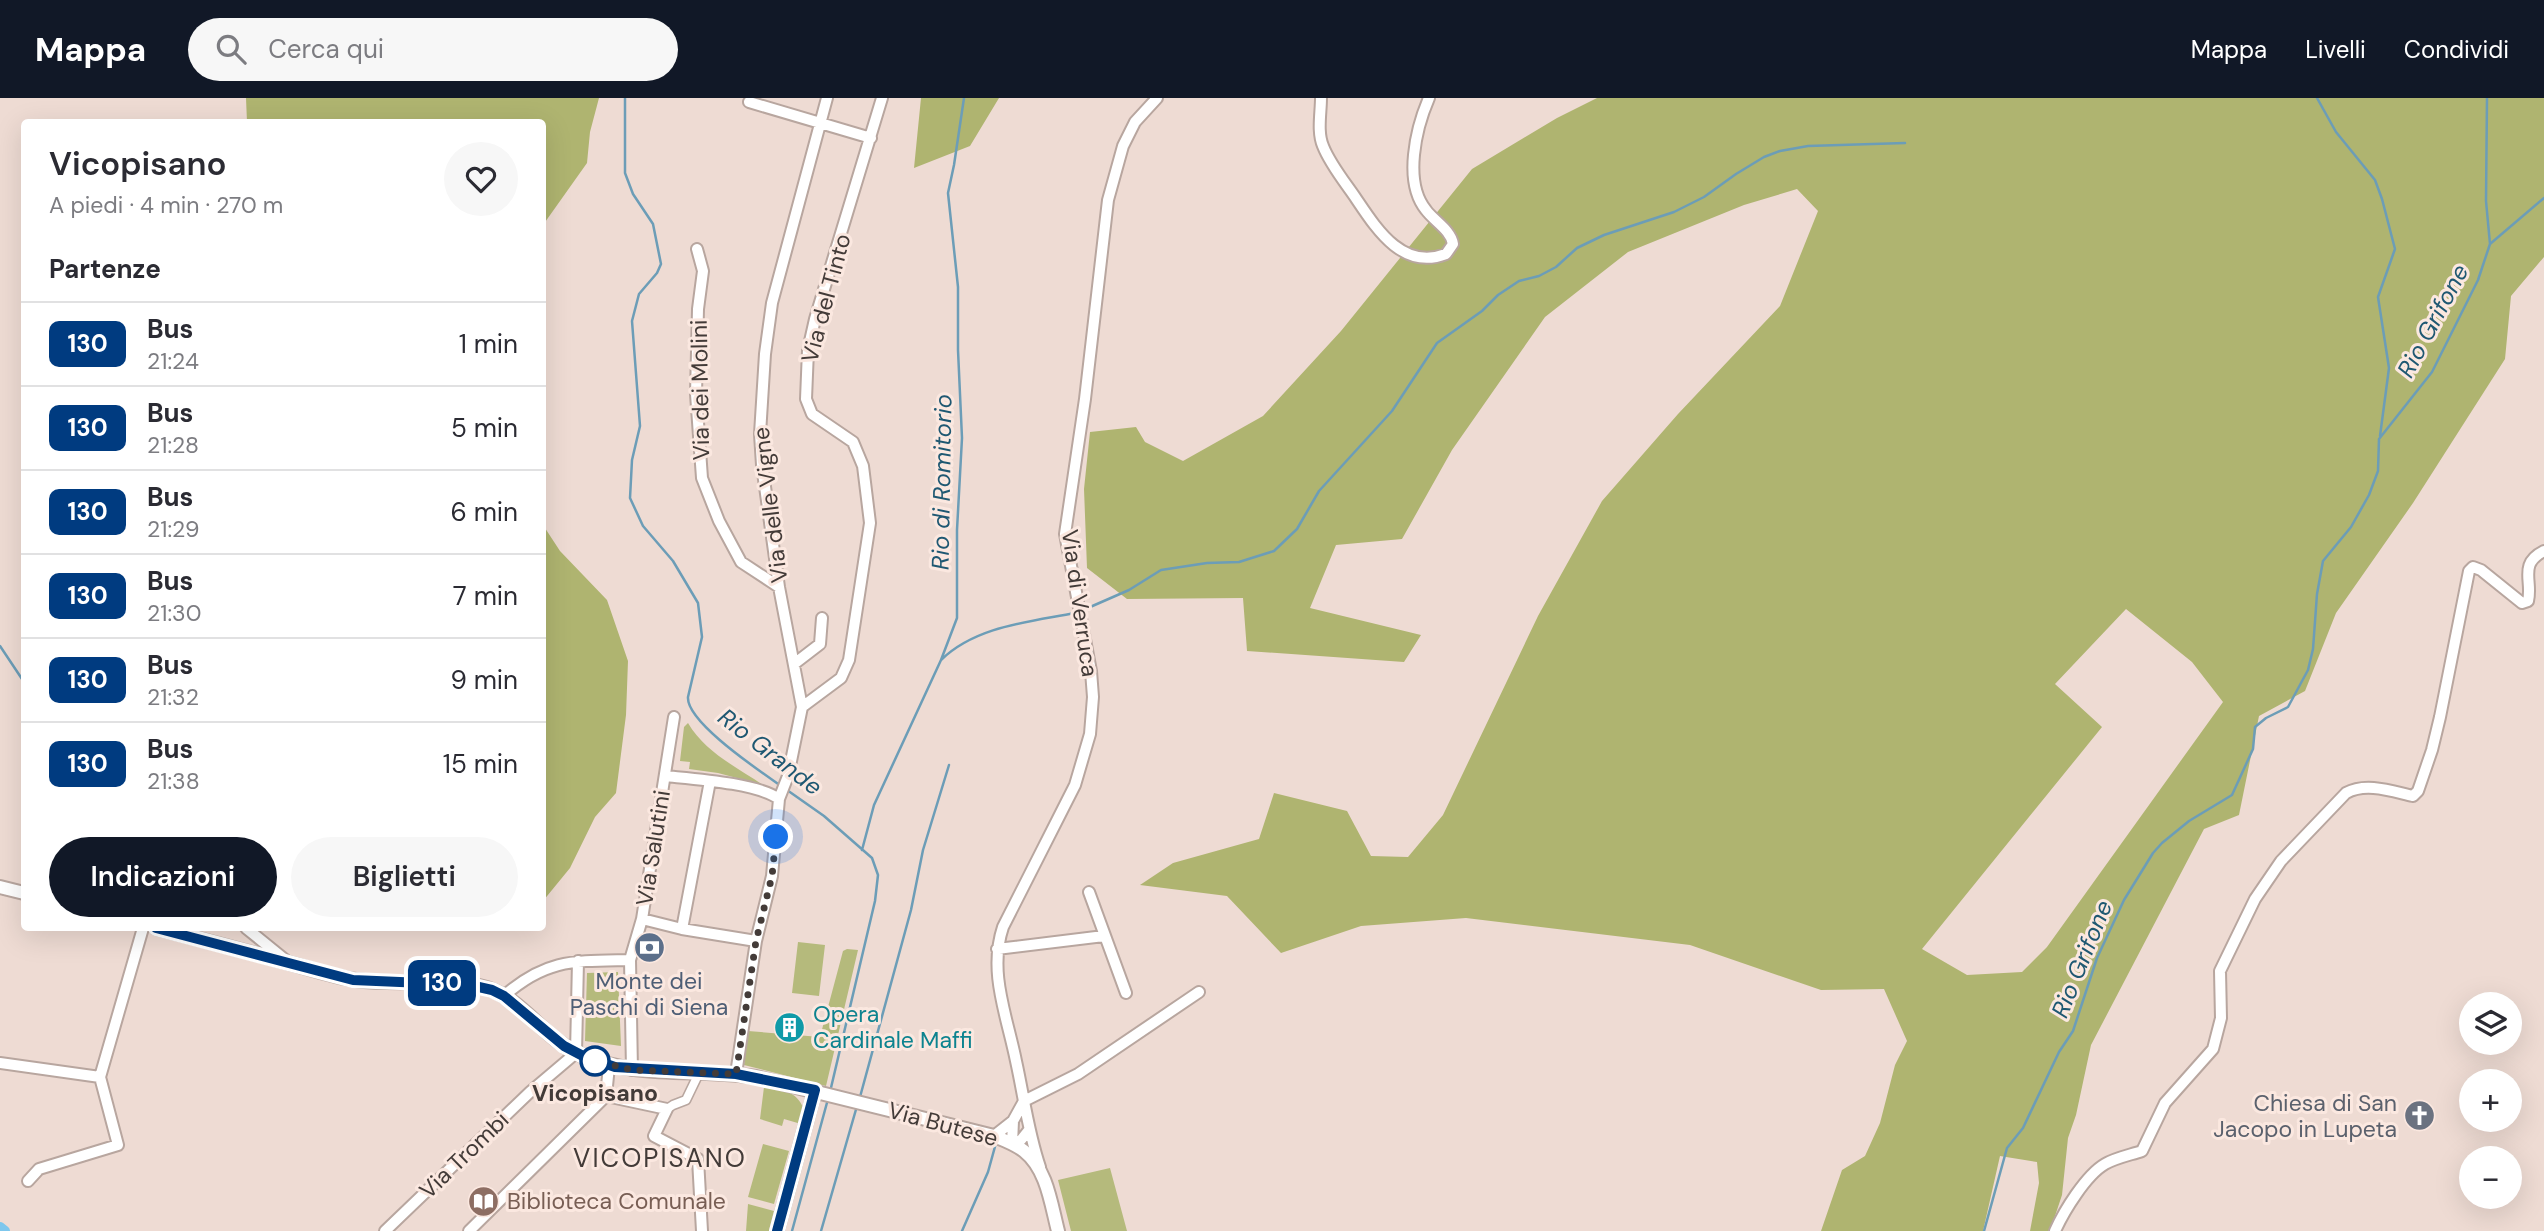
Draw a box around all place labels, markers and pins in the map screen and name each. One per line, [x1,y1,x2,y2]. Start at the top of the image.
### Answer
bank icon: Monte dei Paschi di Siena [632,930,666,964]
place label: Monte dei Paschi di Siena [570,966,728,1022]
place label: Opera Cardinale Maffi [813,999,973,1055]
building icon: Opera Cardinale Maffi [773,1010,807,1044]
marker: Vicopisano [580,1046,610,1076]
place label: Vicopisano [532,1078,658,1108]
place label: Chiesa di San Jacopo in Lupeta [2213,1088,2397,1144]
church icon: Chiesa di San Jacopo in Lupeta [2403,1099,2437,1133]
library icon: Biblioteca Comunale [467,1184,501,1218]
place label: Biblioteca Comunale [507,1186,726,1216]

